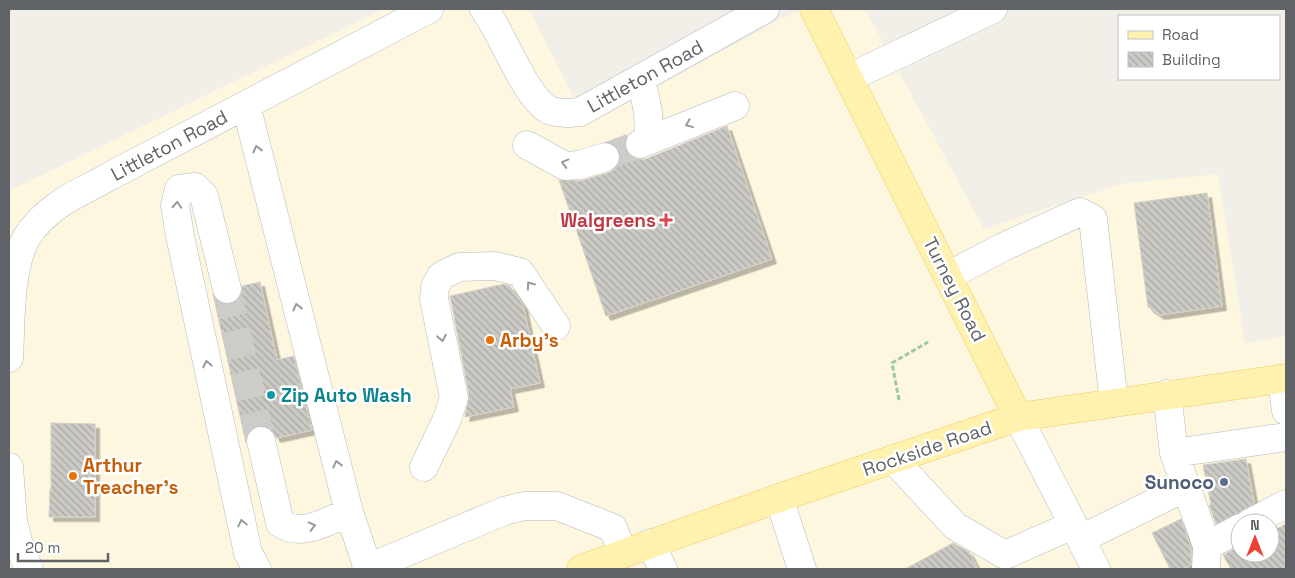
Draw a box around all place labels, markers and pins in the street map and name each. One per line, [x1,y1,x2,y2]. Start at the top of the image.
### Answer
place label: Walgreens [560,208,656,233]
marker: Walgreens [660,214,672,226]
place label: Arby's [500,328,559,353]
marker: Arby's [484,334,496,346]
place label: Zip Auto Wash [281,383,412,408]
marker: Zip Auto Wash [265,389,277,401]
place label: Arthur Treacher's [83,453,179,500]
marker: Arthur Treacher's [67,470,79,482]
place label: Sunoco [1145,470,1214,495]
marker: Sunoco [1218,476,1230,488]

